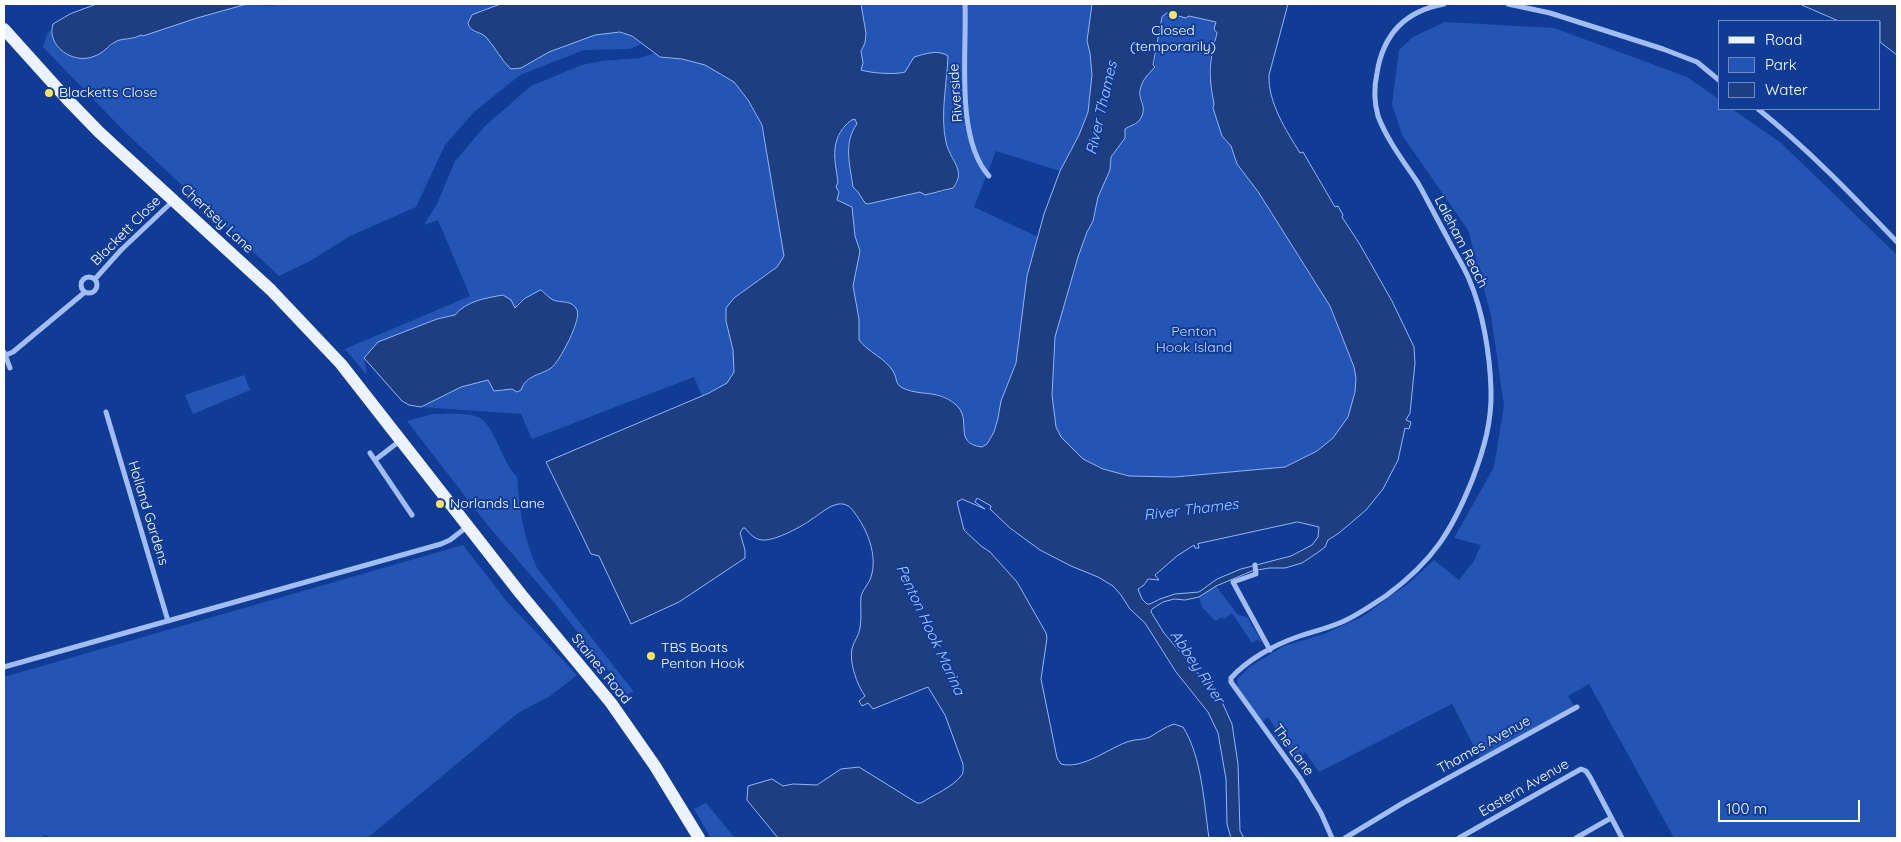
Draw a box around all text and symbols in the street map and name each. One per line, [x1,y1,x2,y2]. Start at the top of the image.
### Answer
marker: Closed (temporarily) [1167,9,1179,21]
legend [1718,20,1881,110]
place label: Closed (temporarily) [1130,23,1216,56]
text: Road [1765,30,1802,49]
text: Park [1765,55,1797,74]
water label: River Thames [1083,60,1121,156]
street label: Riverside [946,63,966,123]
text: Water [1765,80,1808,99]
place label: Blacketts Close [59,85,157,101]
marker: Blacketts Close [43,87,55,99]
street label: Chertsey Lane [177,181,257,257]
street label: Blackett Close [88,193,164,269]
street label: Laleham Reach [1431,193,1491,291]
park label: Penton Hook Island [1156,324,1232,357]
street label: Holland Gardens [124,459,172,567]
water label: River Thames [1143,495,1239,525]
place label: Norlands Lane [450,496,545,512]
marker: Norlands Lane [434,498,446,510]
water label: Penton Hook Marina [892,562,968,698]
water label: Abbey River [1166,627,1228,707]
street label: Staines Road [568,631,634,707]
place label: TBS Boats Penton Hook [661,640,745,672]
marker: TBS Boats Penton Hook [645,650,657,662]
street label: Thames Avenue [1435,712,1533,778]
street label: The Lane [1269,721,1317,779]
street label: Eastern Avenue [1476,756,1572,820]
scale bar [1721,790,1864,822]
text: 100 m [1726,799,1767,818]

